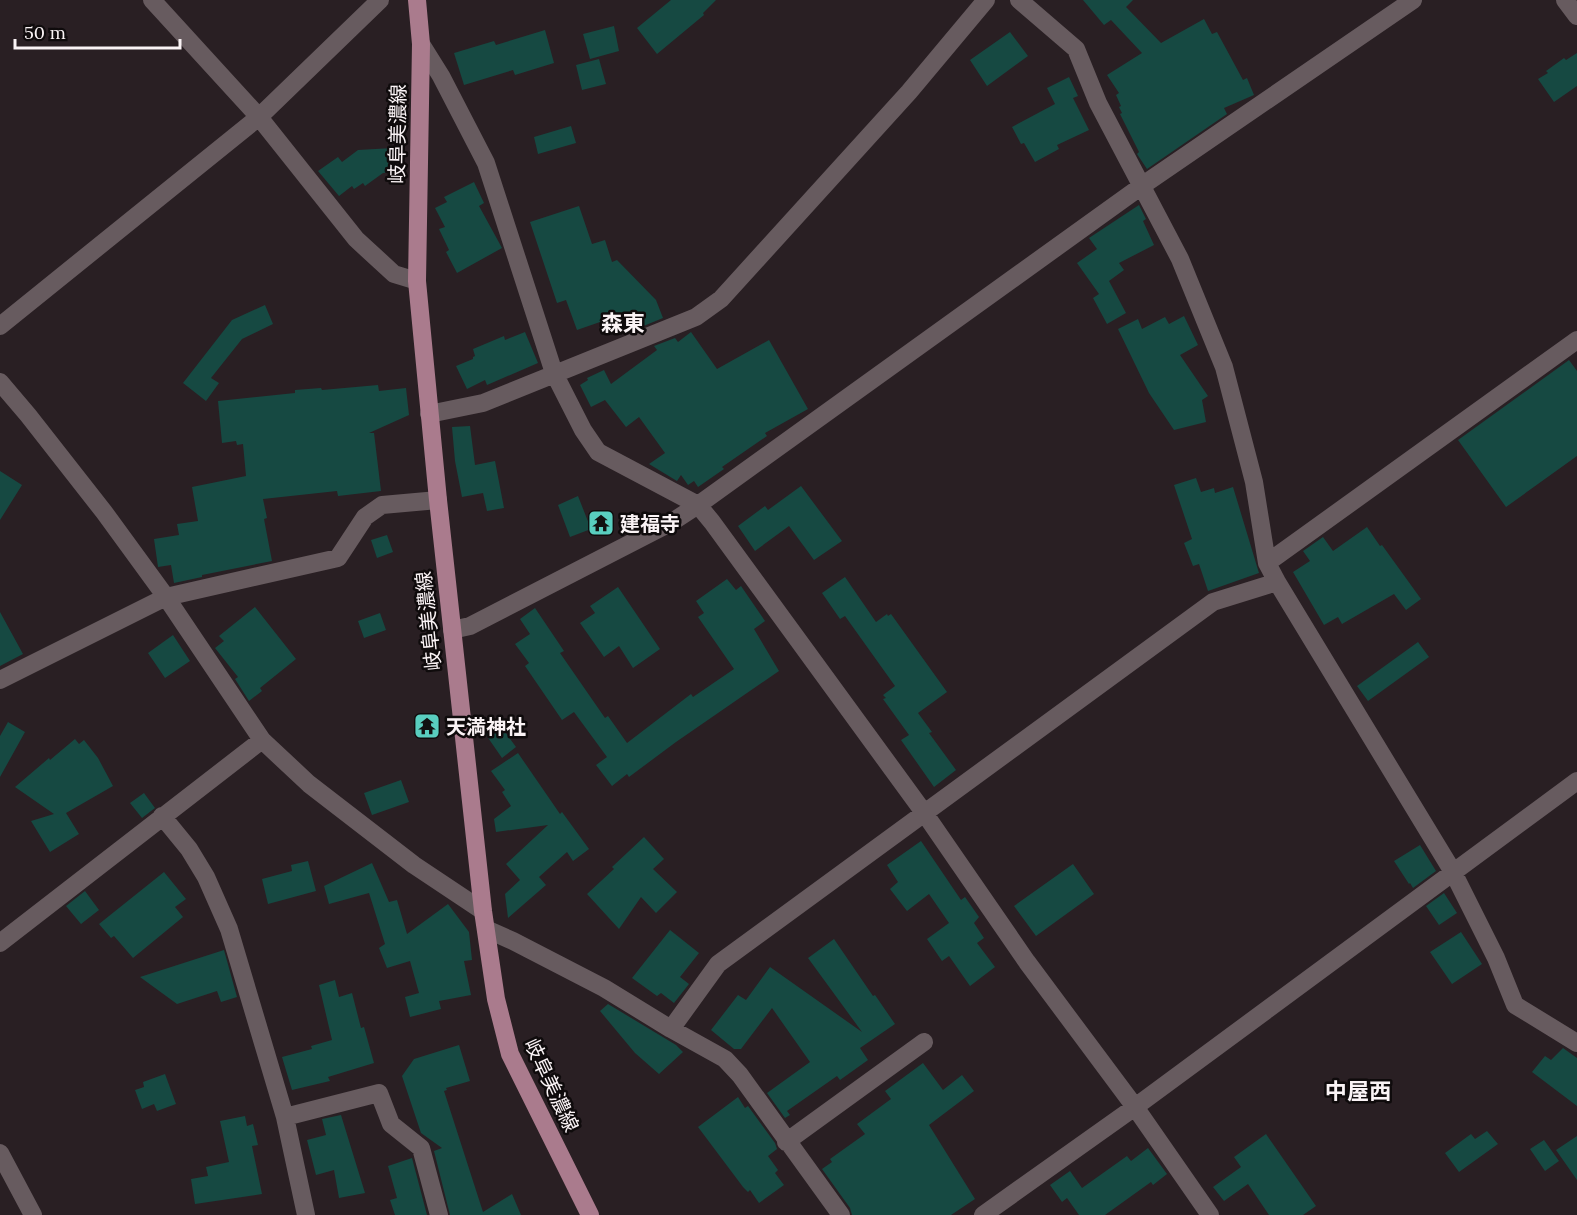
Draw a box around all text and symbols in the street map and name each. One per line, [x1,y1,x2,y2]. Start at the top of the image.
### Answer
scale bar [15,12,180,50]
text: 50 m [24,21,66,44]
street label: 岐阜美濃線 [384,84,410,184]
district label: 森東 [601,309,645,337]
temple icon: 建福寺 [586,508,616,538]
place label: 建福寺 [620,511,680,536]
street label: 岐阜美濃線 [410,570,446,672]
temple icon: 天満神社 [412,711,442,741]
place label: 天満神社 [446,714,526,739]
street label: 岐阜美濃線 [520,1034,584,1136]
district label: 中屋西 [1325,1077,1391,1105]

